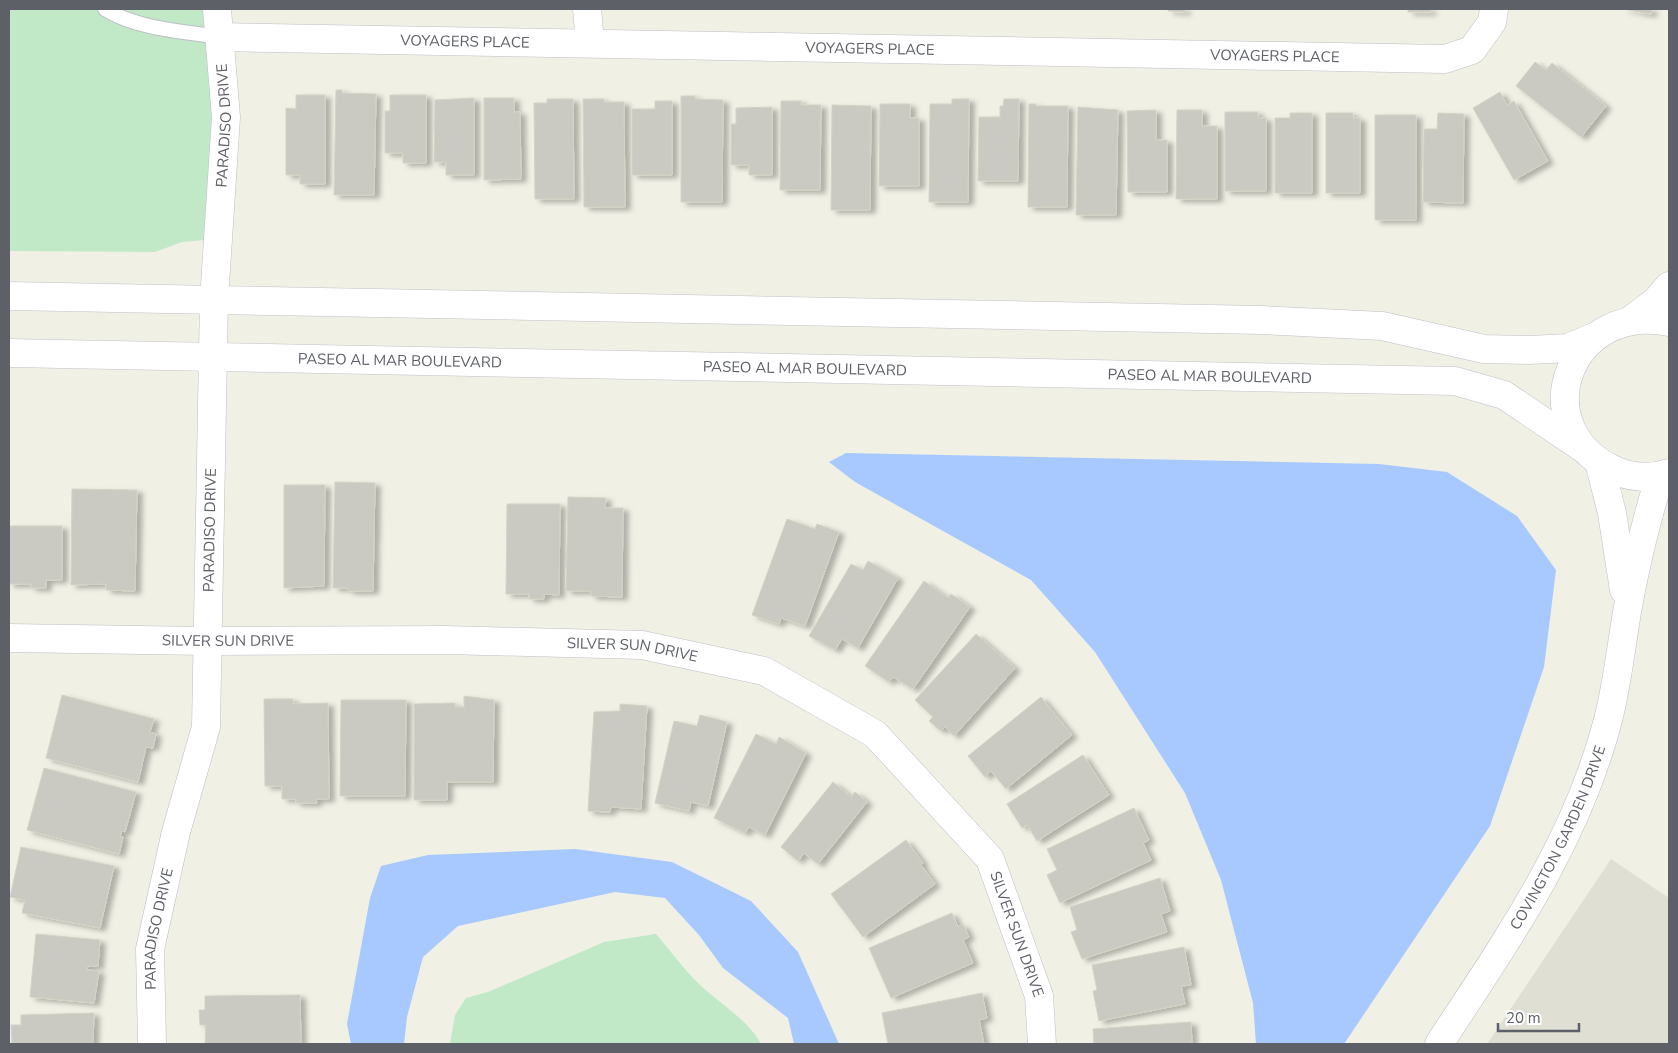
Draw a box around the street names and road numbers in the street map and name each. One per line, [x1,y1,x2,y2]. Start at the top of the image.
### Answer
street label: VOYAGERS PLACE [399,30,530,53]
street label: VOYAGERS PLACE [804,38,935,60]
street label: VOYAGERS PLACE [1209,45,1340,67]
street label: PARADISO DRIVE [211,63,236,188]
street label: PASEO AL MAR BOULEVARD [298,349,502,373]
street label: PASEO AL MAR BOULEVARD [703,356,907,380]
street label: PASEO AL MAR BOULEVARD [1107,364,1312,388]
street label: PARADISO DRIVE [199,468,221,592]
street label: SILVER SUN DRIVE [162,630,294,651]
street label: SILVER SUN DRIVE [567,633,700,667]
street label: COVINGTON GARDEN DRIVE [1505,743,1610,934]
street label: PARADISO DRIVE [140,866,178,990]
street label: SILVER SUN DRIVE [985,868,1048,1000]

